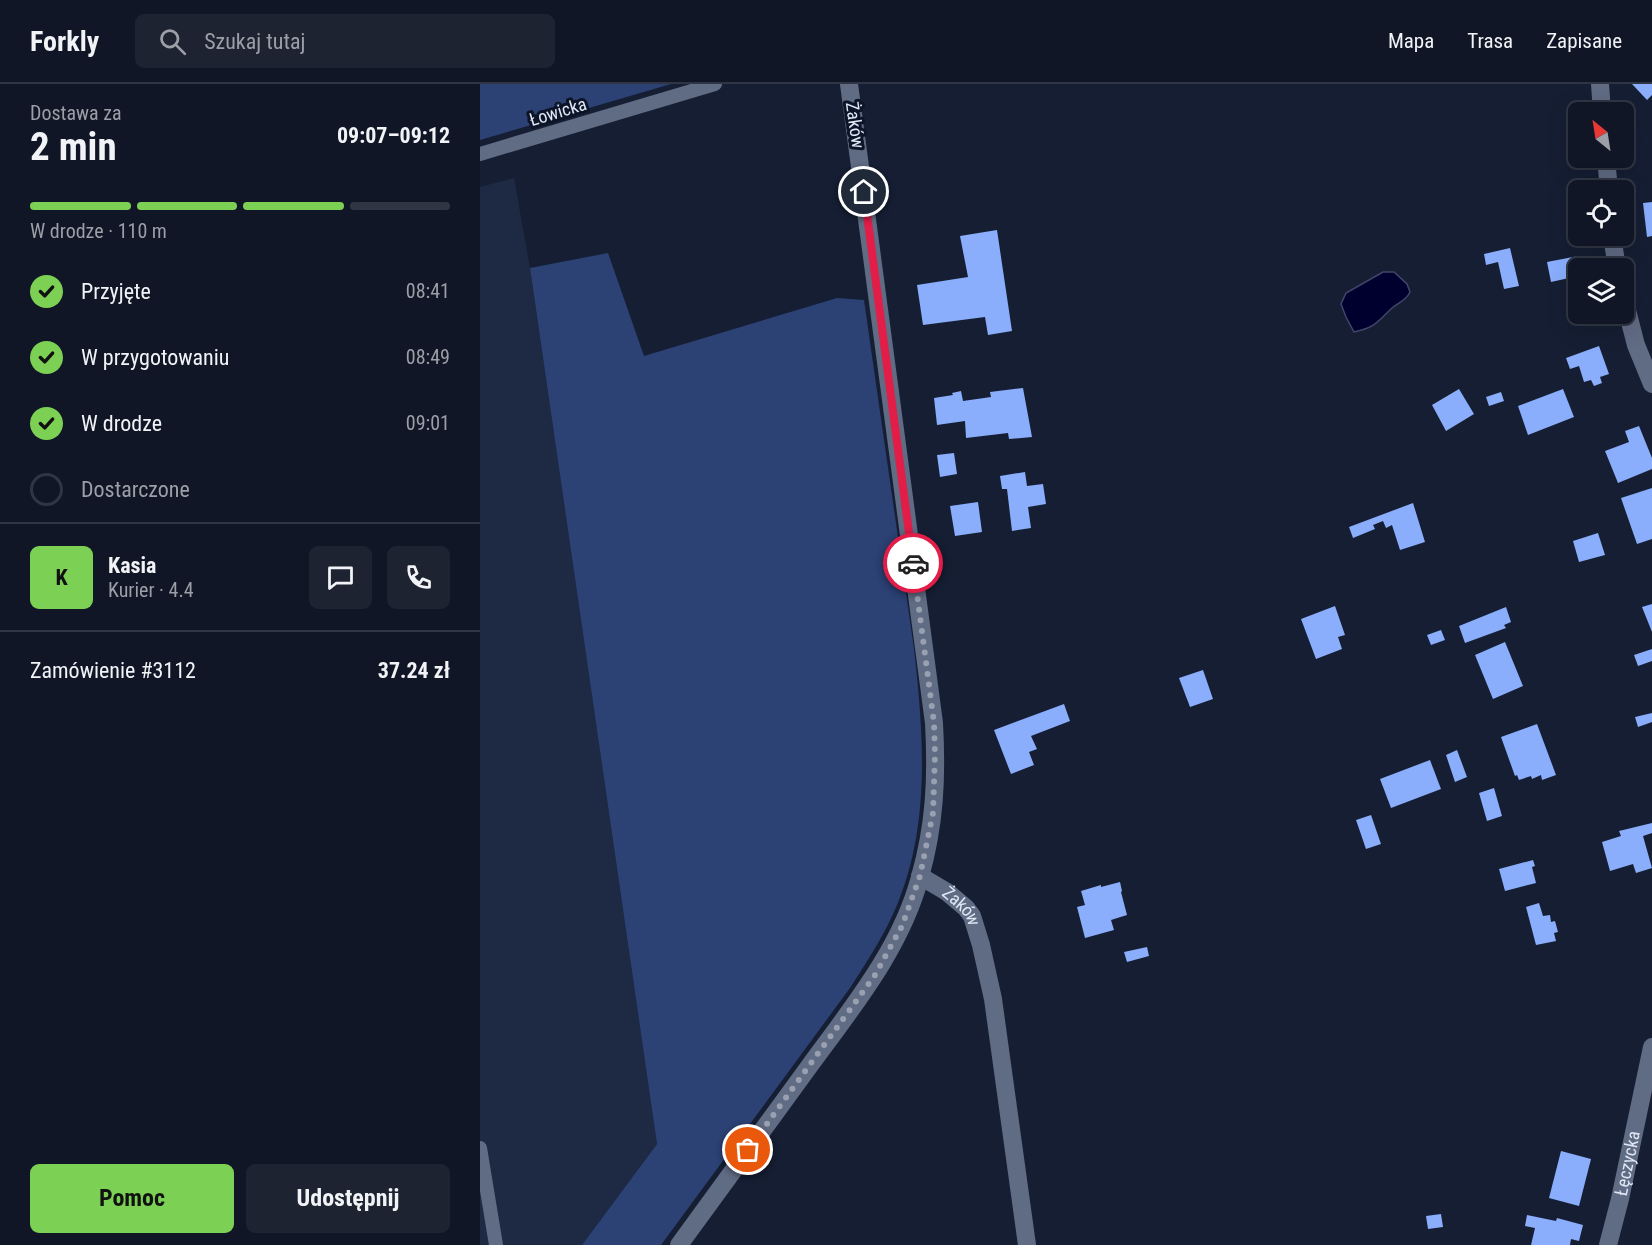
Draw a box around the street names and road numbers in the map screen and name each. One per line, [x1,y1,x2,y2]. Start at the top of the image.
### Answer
street label: Łowicka [527,93,589,130]
street label: Żaków [842,100,869,150]
street label: Żaków [938,882,985,928]
street label: Łęczycka [1610,1129,1644,1198]

